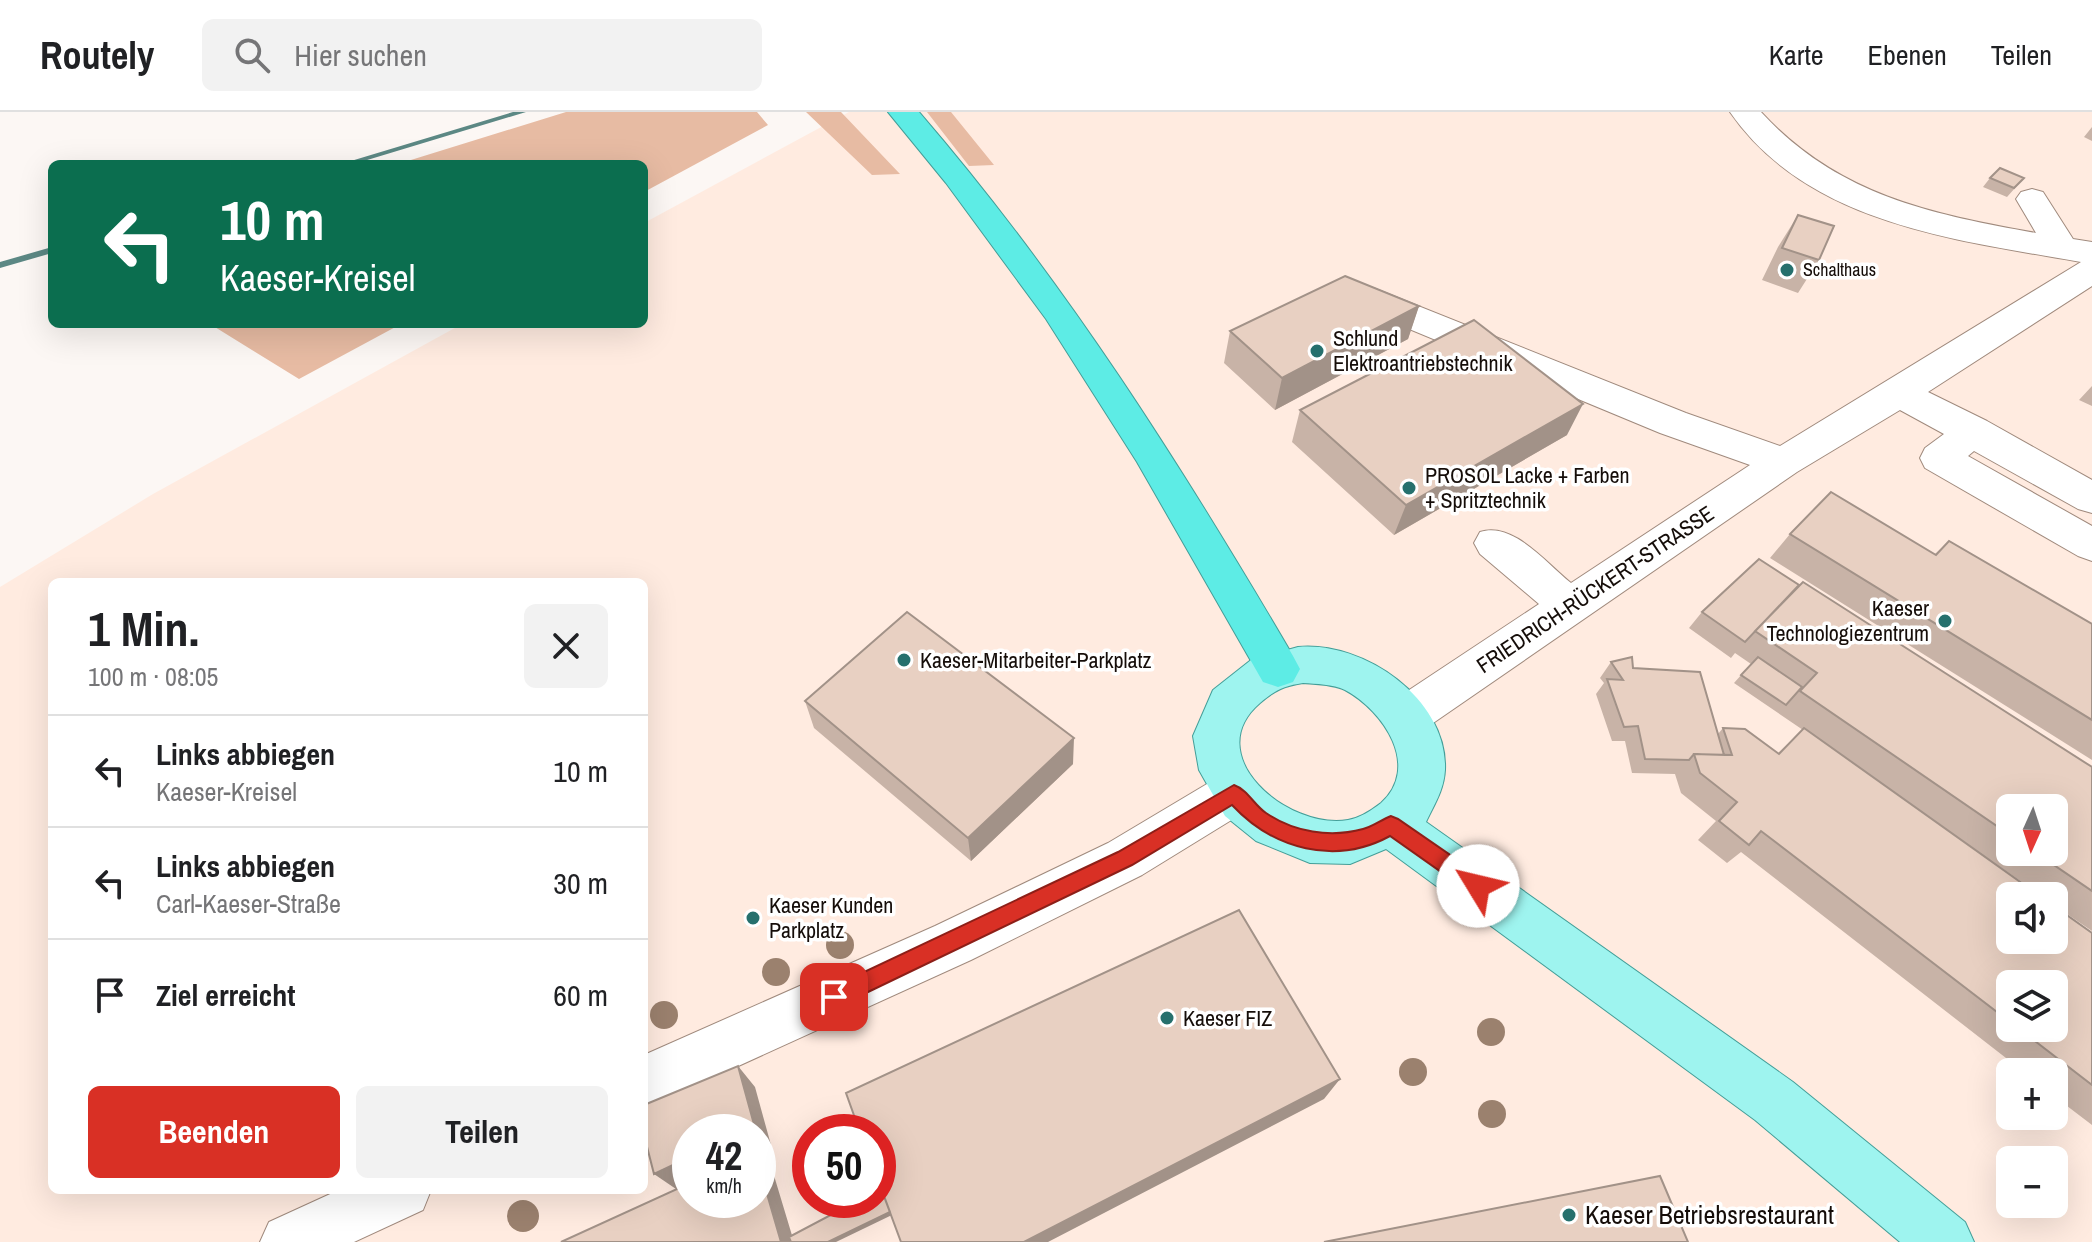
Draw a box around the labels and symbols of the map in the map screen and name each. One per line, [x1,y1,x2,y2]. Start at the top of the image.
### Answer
place label: Schalthaus [1803,257,1876,282]
marker: Schalthaus [1778,261,1796,279]
place label: Schlund Elektroantriebstechnik [1333,323,1513,378]
marker: Schlund Elektroantriebstechnik [1308,342,1326,360]
place label: PROSOL Lacke + Farben + Spritztechnik [1425,460,1630,515]
marker: PROSOL Lacke + Farben + Spritztechnik [1400,479,1418,497]
street label: FRIEDRICH-RÜCKERT-STRASSE [1470,498,1720,680]
place label: Kaeser Technologiezentrum [1767,593,1929,648]
marker: Kaeser Technologiezentrum [1936,612,1954,630]
place label: Kaeser-Mitarbeiter-Parkplatz [920,645,1152,675]
marker: Kaeser-Mitarbeiter-Parkplatz [895,651,913,669]
north arrow [1996,794,2068,866]
position arrow [1436,844,1520,928]
place label: Kaeser Kunden Parkplatz [769,890,893,945]
marker: Kaeser Kunden Parkplatz [744,909,762,927]
pin [800,963,868,1031]
place label: Kaeser FIZ [1183,1003,1272,1033]
marker: Kaeser FIZ [1158,1009,1176,1027]
speed limit sign: 50 [792,1114,896,1218]
place label: Kaeser Betriebsrestaurant [1585,1197,1834,1232]
marker: Kaeser Betriebsrestaurant [1560,1206,1578,1224]

